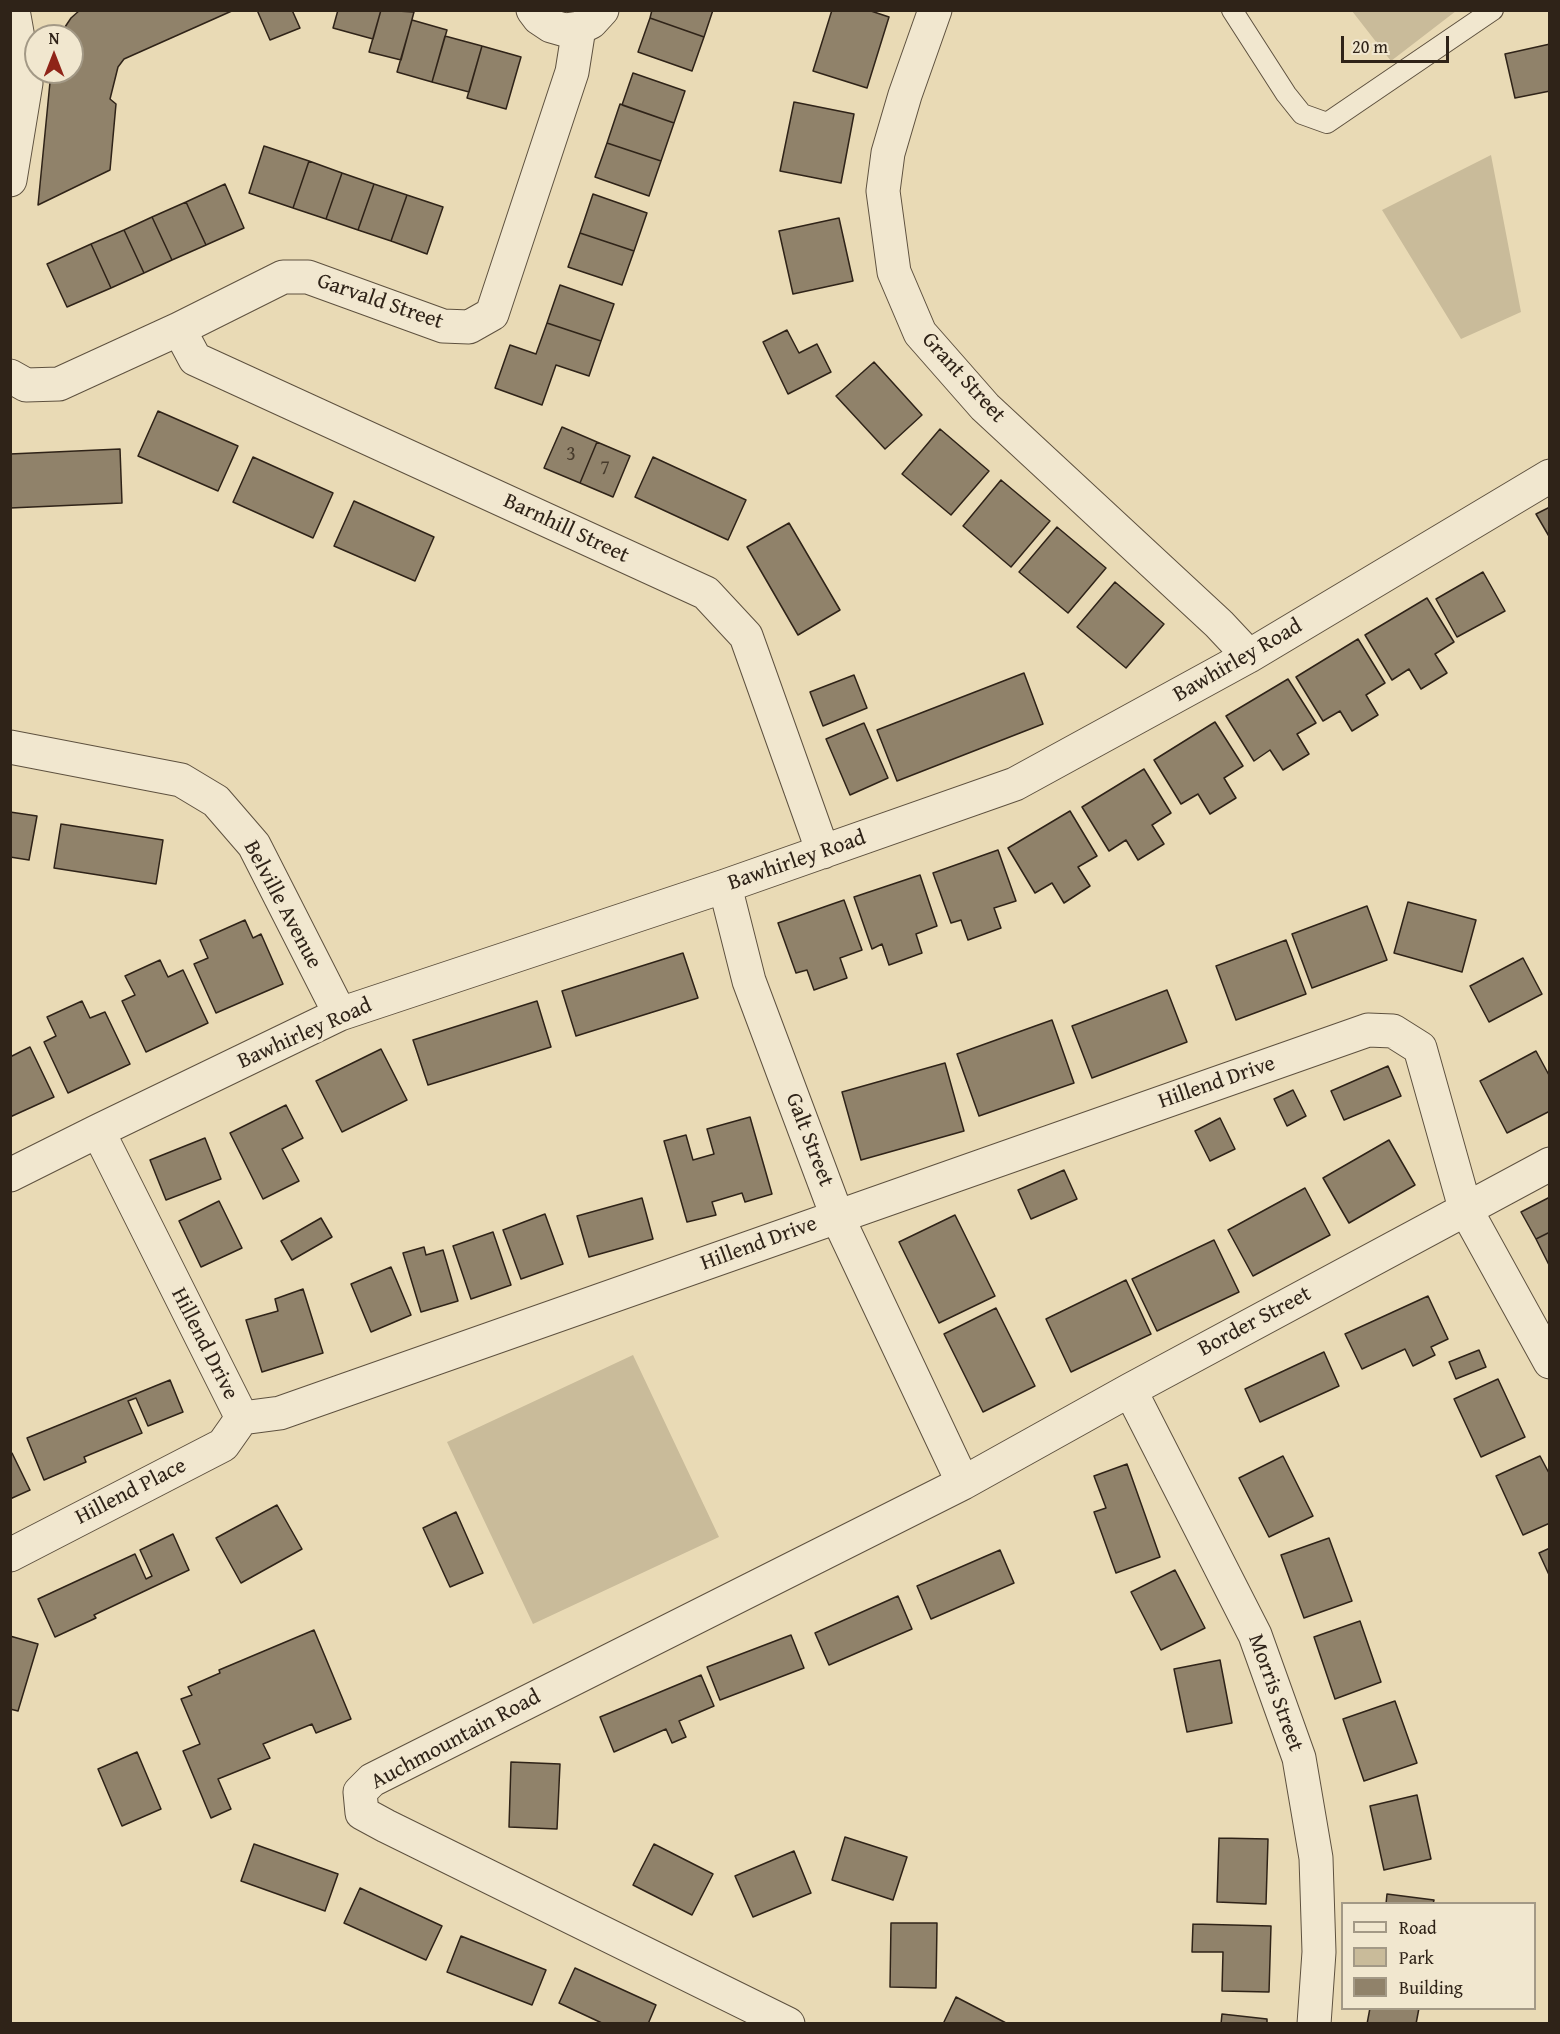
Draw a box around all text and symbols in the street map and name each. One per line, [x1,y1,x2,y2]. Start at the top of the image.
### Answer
north arrow [24,24,84,84]
scale bar [1344,24,1452,62]
text: N [49,26,59,50]
text: 20 m [1352,33,1388,60]
street label: Garvald Street [313,268,447,336]
street label: Grant Street [915,327,1011,429]
house number: 3 [566,443,576,467]
house number: 7 [600,457,610,481]
street label: Barnhill Street [499,488,633,570]
street label: Bawhirley Road [1169,614,1307,708]
street label: Bawhirley Road [725,825,869,897]
street label: Belville Avenue [237,836,327,974]
street label: Bawhirley Road [234,993,376,1075]
street label: Hillend Drive [1155,1051,1279,1115]
street label: Galt Street [779,1090,839,1190]
street label: Hillend Drive [697,1211,821,1277]
street label: Border Street [1194,1281,1316,1363]
street label: Hillend Drive [165,1284,243,1404]
street label: Hillend Place [71,1453,191,1531]
street label: Morris Street [1242,1631,1308,1755]
street label: Auchmountain Road [367,1684,545,1796]
legend [1341,1902,1536,2010]
text: Road [1399,1914,1437,1941]
text: Park [1399,1944,1434,1971]
text: Building [1399,1974,1463,2001]

